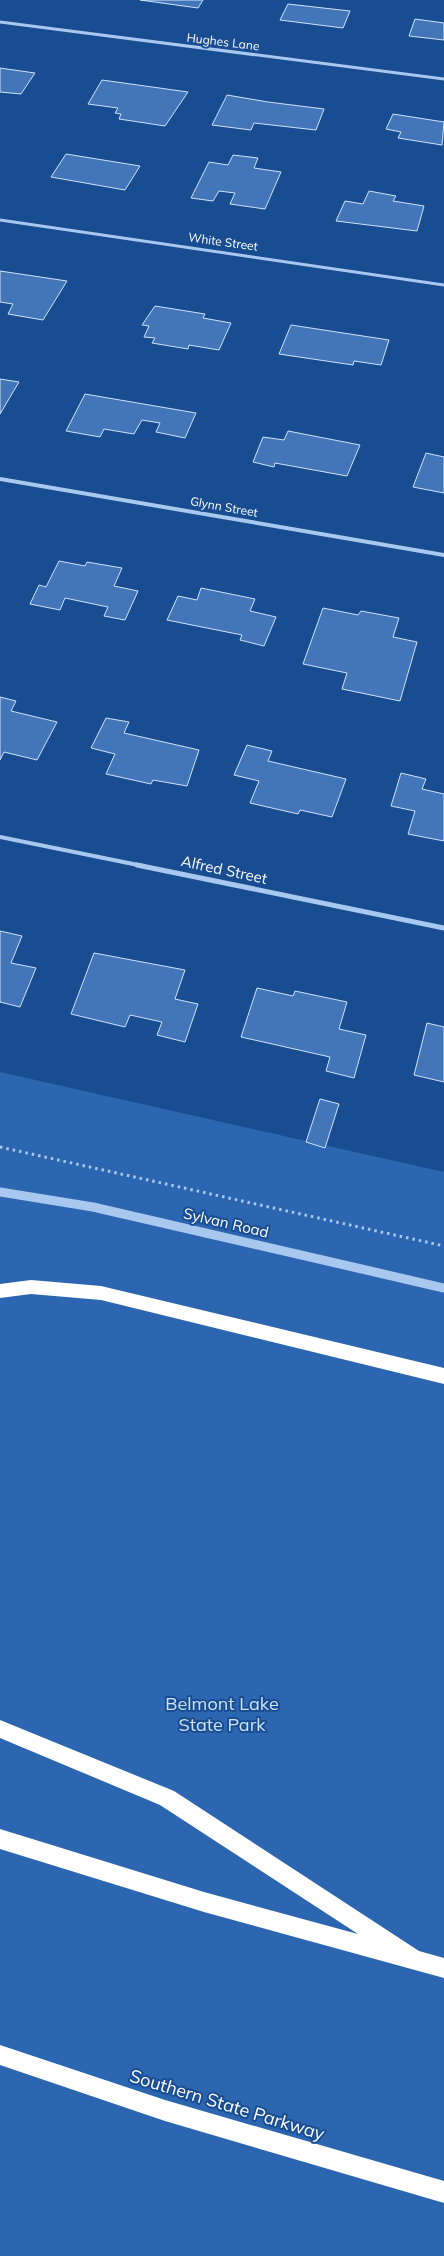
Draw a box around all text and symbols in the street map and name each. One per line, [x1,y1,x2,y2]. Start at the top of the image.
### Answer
street label: Hughes Lane [186,30,260,53]
street label: White Street [187,229,259,254]
street label: Glynn Street [189,493,259,520]
street label: Alfred Street [179,851,269,888]
street label: Sylvan Road [182,1203,271,1242]
park label: Belmont Lake State Park [165,1692,279,1736]
street label: Southern State Parkway [127,2064,328,2145]

